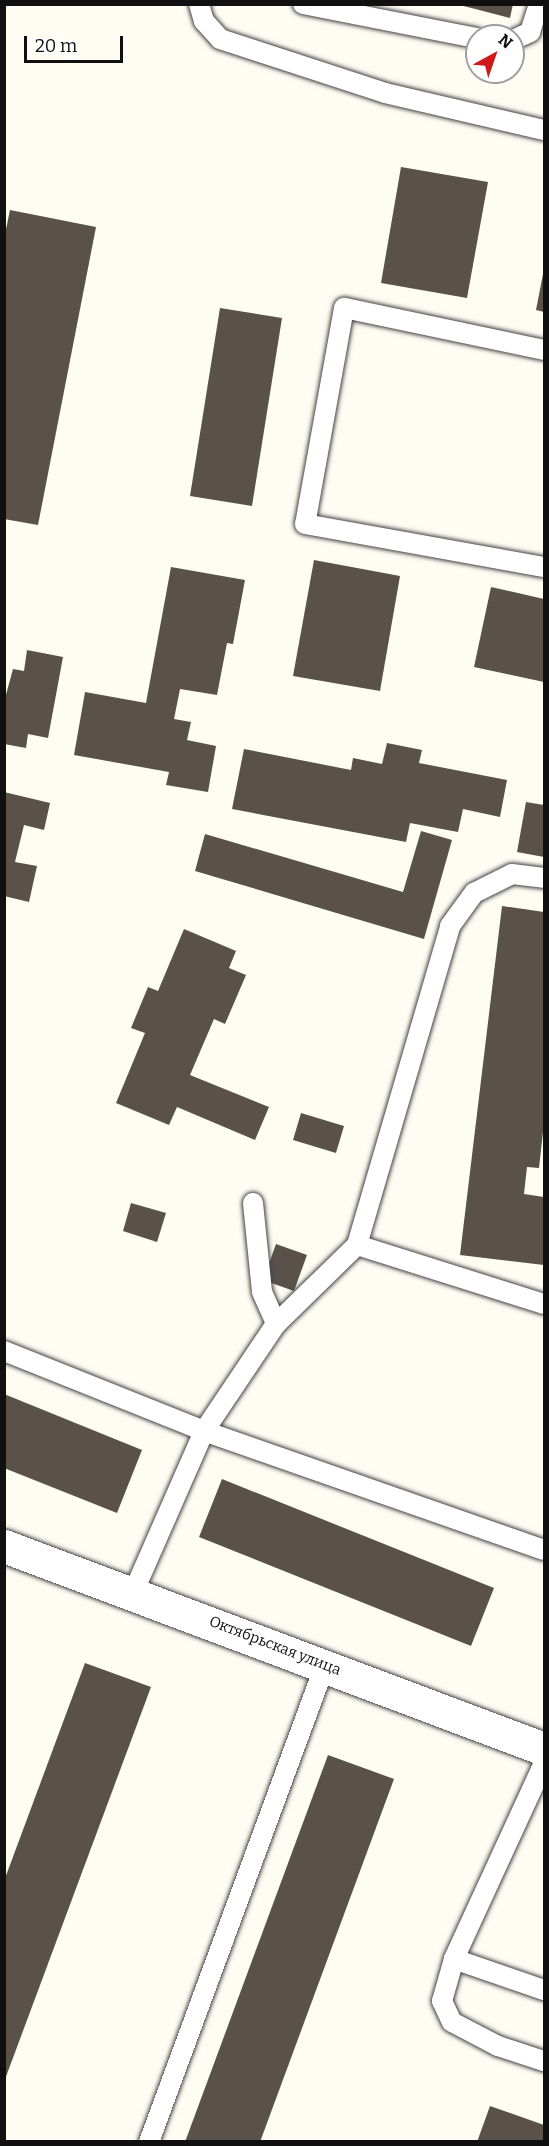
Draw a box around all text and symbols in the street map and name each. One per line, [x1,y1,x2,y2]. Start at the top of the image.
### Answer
scale bar [27,24,126,62]
north arrow [465,24,525,84]
text: N [495,30,516,53]
text: 20 m [35,35,77,57]
street label: Октябрьская улица [206,1613,344,1679]

